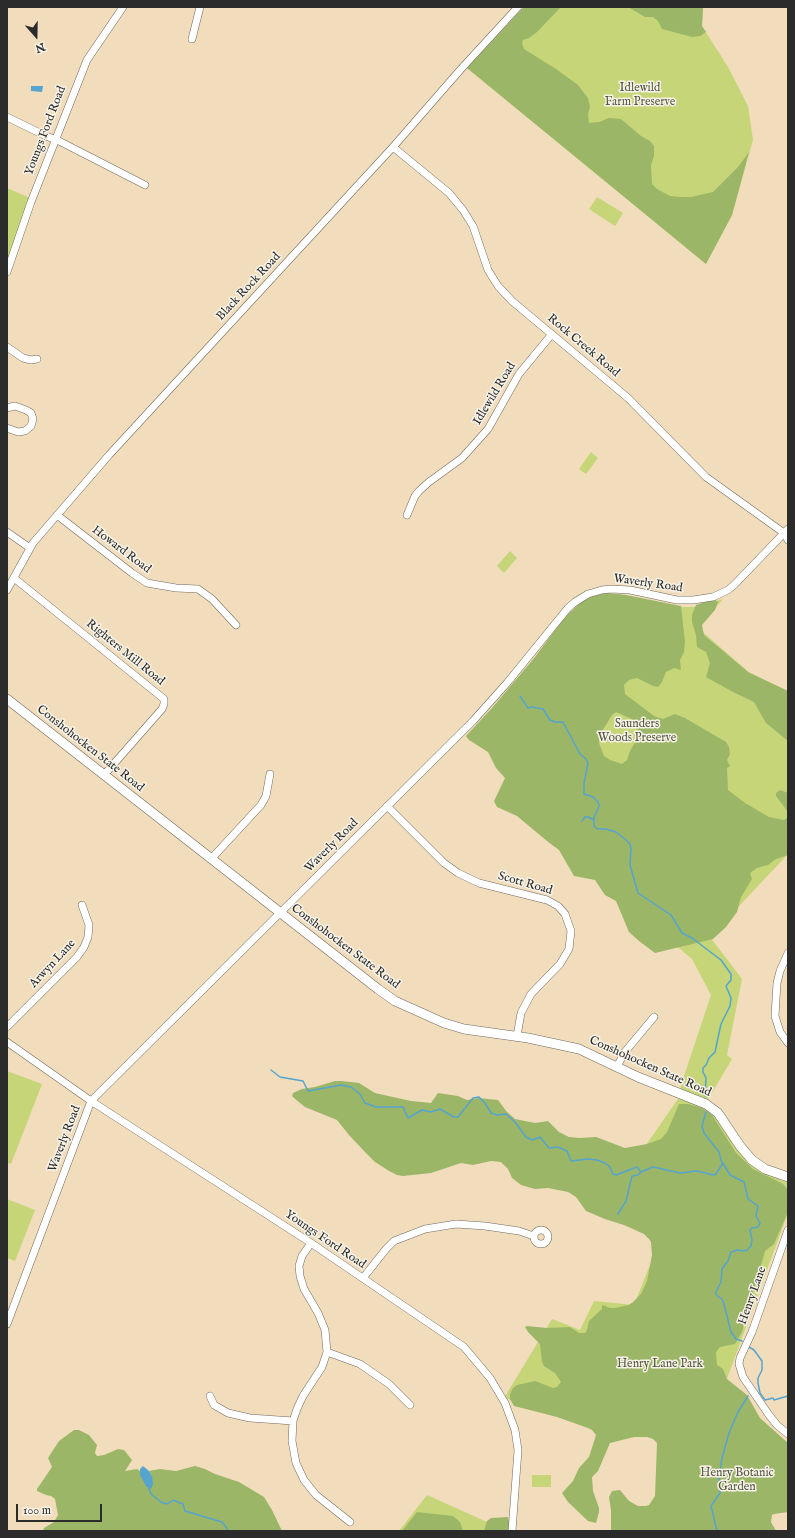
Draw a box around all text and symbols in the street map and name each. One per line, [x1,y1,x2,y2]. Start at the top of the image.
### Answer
north arrow [16,16,56,56]
text: N [33,39,47,55]
park label: Idlewild Farm Preserve [605,82,675,110]
street label: Youngs Ford Road [22,84,70,178]
street label: Black Rock Road [214,250,284,324]
street label: Rock Creek Road [544,312,622,380]
street label: Idlewild Road [471,360,519,428]
street label: Howard Road [89,523,153,577]
street label: Waverly Road [612,572,684,596]
street label: Righters Mill Road [83,617,167,689]
street label: Conshohocken State Road [34,703,146,795]
park label: Saunders Woods Preserve [598,718,676,746]
street label: Waverly Road [302,816,362,876]
street label: Scott Road [496,869,554,899]
street label: Conshohocken State Road [288,902,402,992]
street label: Arwyn Lane [27,937,79,991]
street label: Conshohocken State Road [587,1034,713,1100]
street label: Waverly Road [46,1104,84,1174]
street label: Youngs Ford Road [282,1208,368,1272]
street label: Henry Lane [736,1265,770,1327]
park label: Henry Lane Park [617,1358,703,1372]
park label: Henry Botanic Garden [700,1467,774,1495]
scale bar [18,1496,104,1522]
text: 100 m [23,1503,51,1518]

